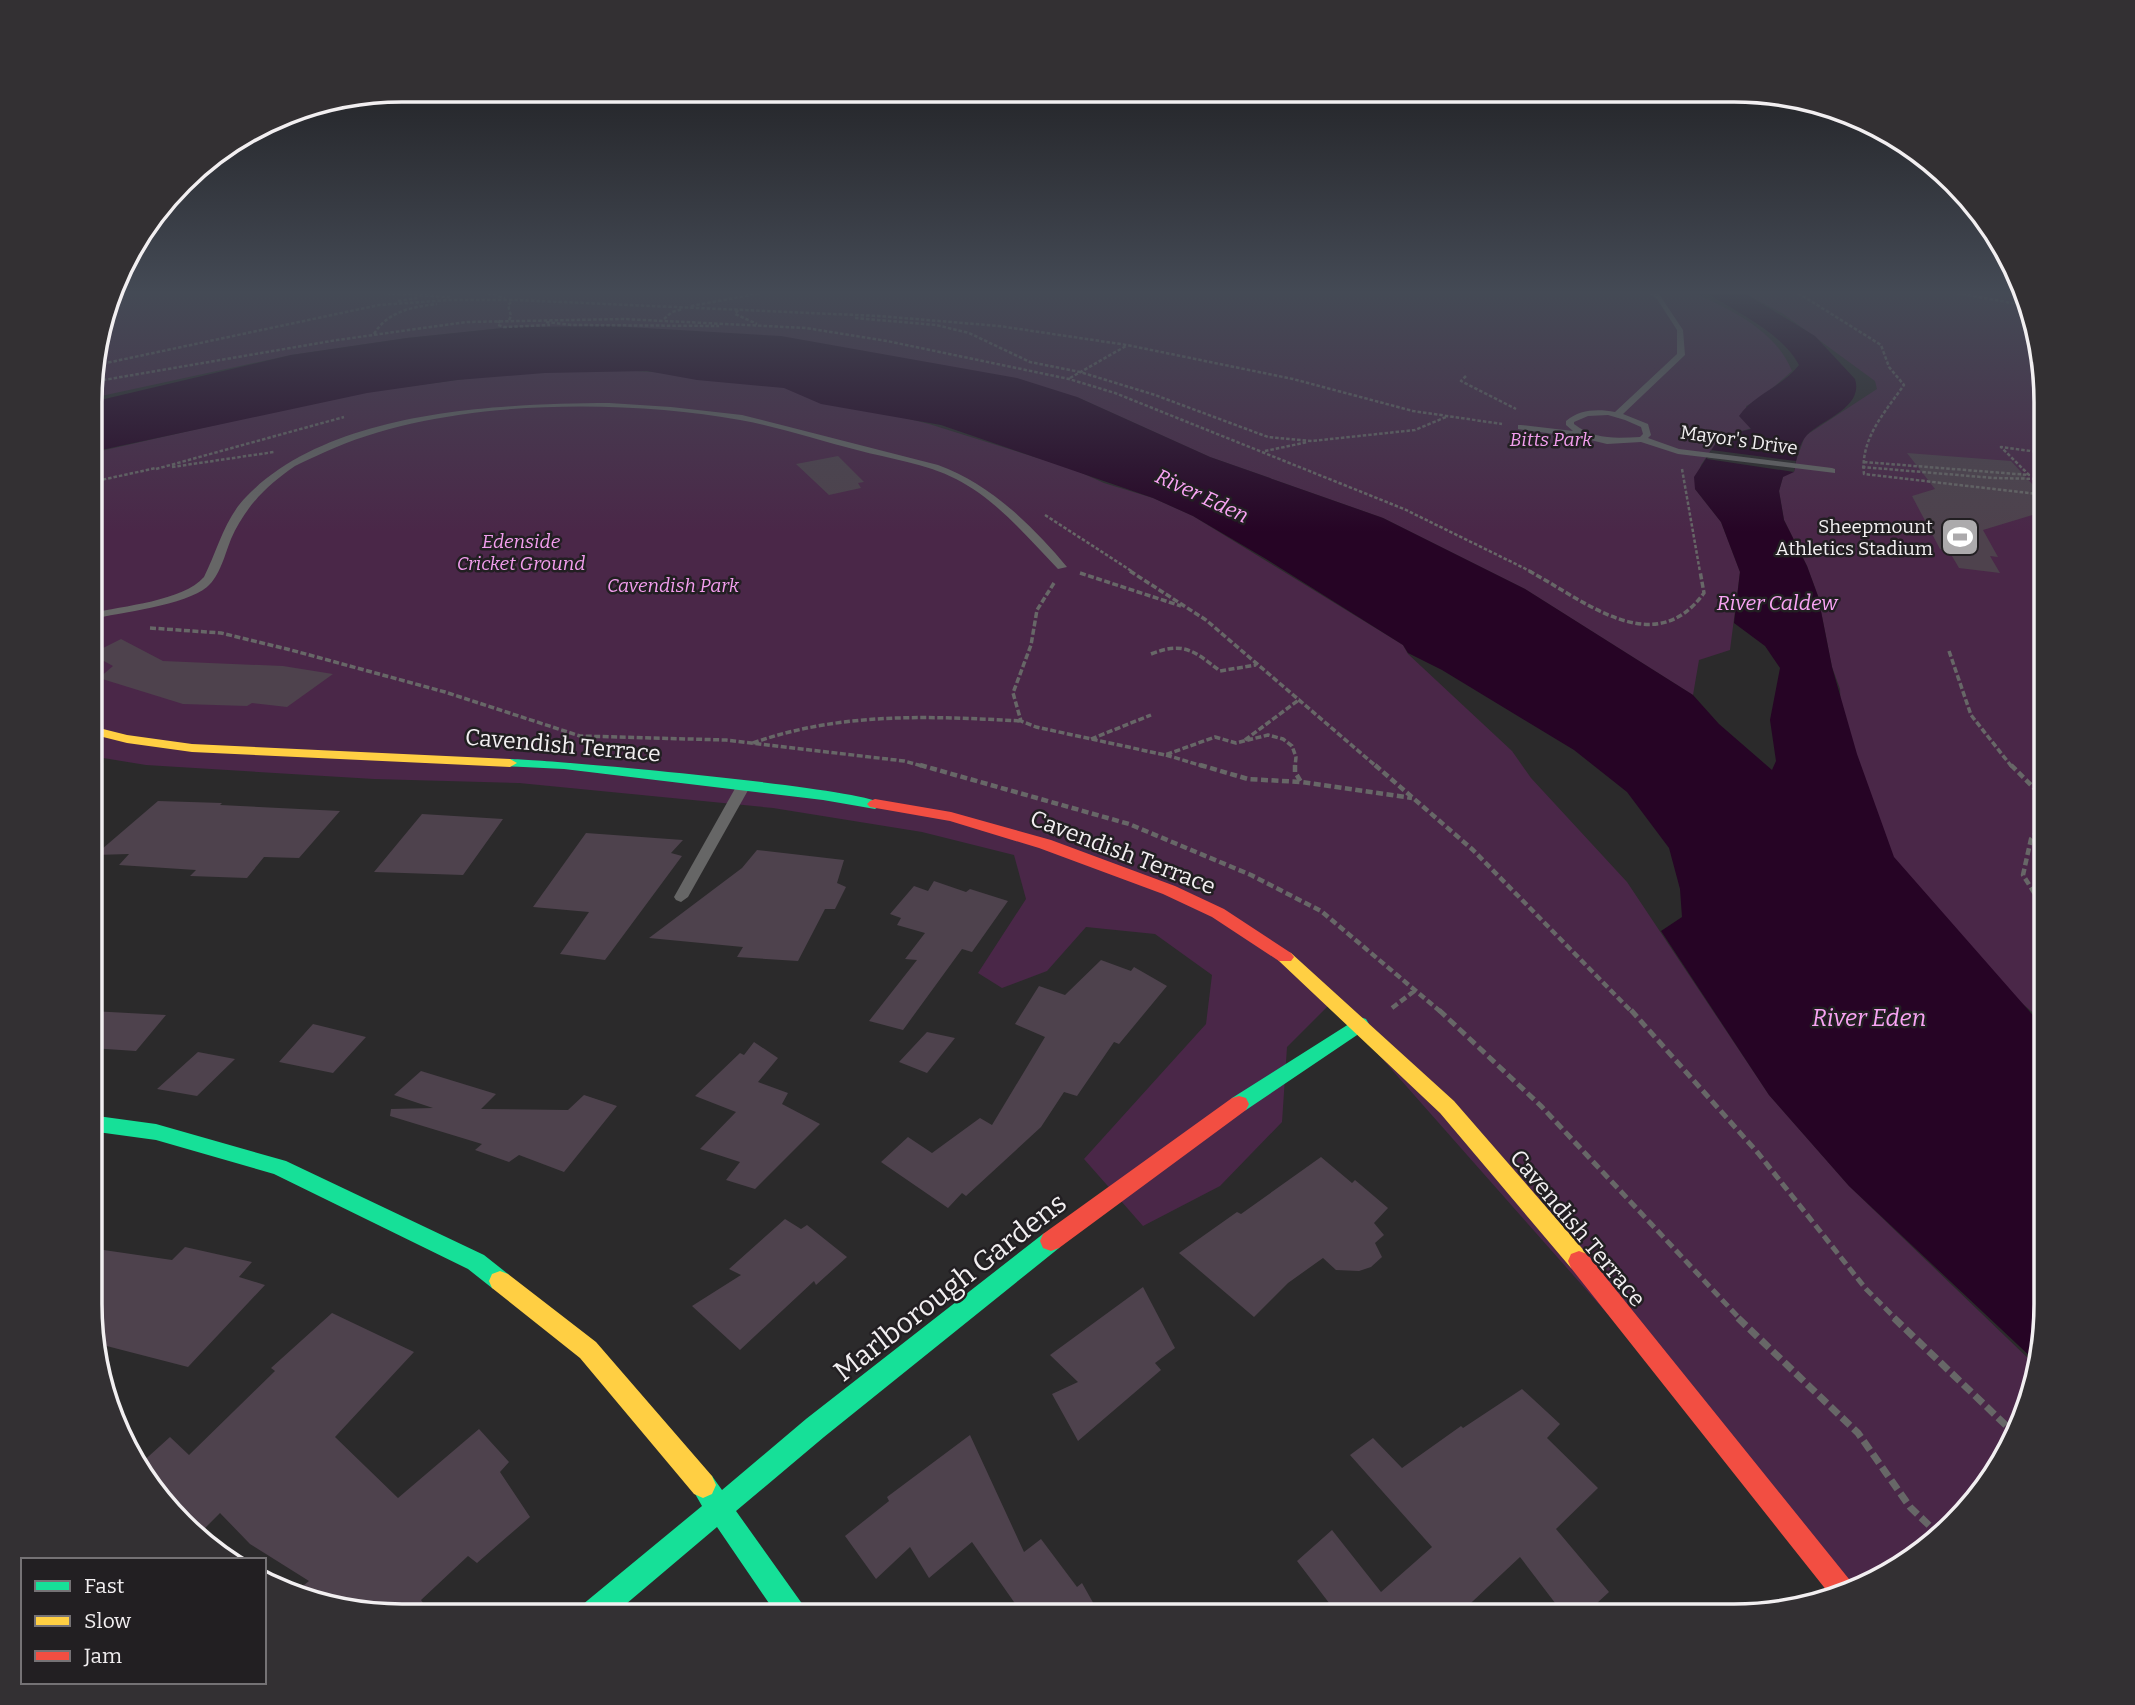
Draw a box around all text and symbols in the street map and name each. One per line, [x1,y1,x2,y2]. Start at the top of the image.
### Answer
street label: Mayor's Drive [1679,420,1799,460]
park label: Bitts Park [1510,428,1593,451]
water label: River Eden [1151,463,1253,529]
place label: Sheepmount Athletics Stadium [1776,515,1933,560]
sports icon: Sheepmount Athletics Stadium [1939,516,1981,558]
park label: Edenside Cricket Ground [457,530,585,575]
park label: Cavendish Park [607,574,740,597]
water label: River Caldew [1716,590,1839,616]
street label: Cavendish Terrace [464,722,662,768]
street label: Cavendish Terrace [1026,804,1220,900]
water label: River Eden [1812,1004,1926,1032]
street label: Cavendish Terrace [1504,1144,1652,1312]
street label: Marlborough Gardens [827,1186,1073,1388]
legend [21,1558,266,1684]
text: Fast [84,1573,125,1599]
text: Slow [84,1608,131,1634]
text: Jam [83,1643,122,1669]

